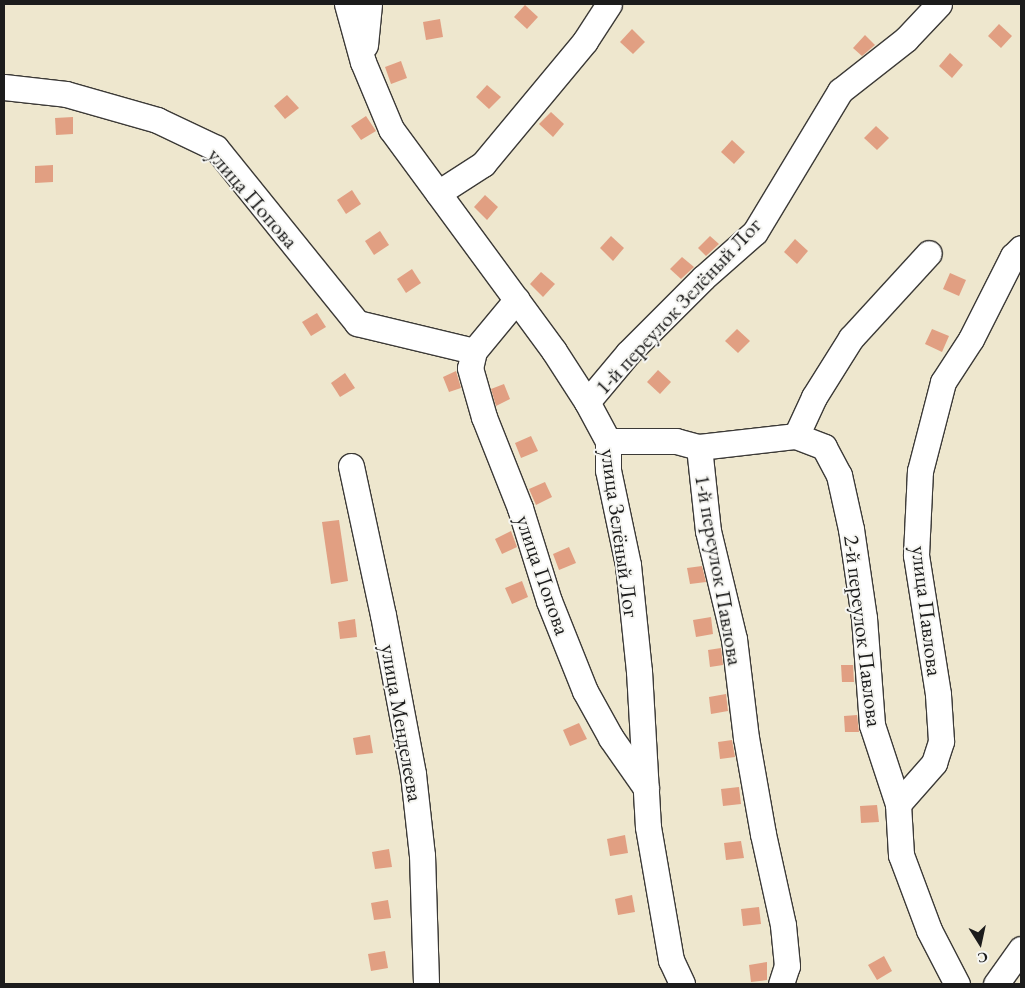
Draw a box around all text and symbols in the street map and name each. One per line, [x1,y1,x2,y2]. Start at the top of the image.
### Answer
street label: улица Попова [202,142,304,254]
street label: 1-й переулок Зелёный Лог [589,212,767,400]
street label: улица Зелёный Лог [595,447,645,619]
street label: 1-й переулок Павлова [689,473,749,667]
street label: улица Попова [510,512,576,638]
street label: 2-й переулок Павлова [838,533,888,729]
street label: улица Павлова [906,544,948,678]
street label: улица Менделеева [375,642,429,804]
north arrow [955,918,1005,968]
text: С [976,948,989,967]

